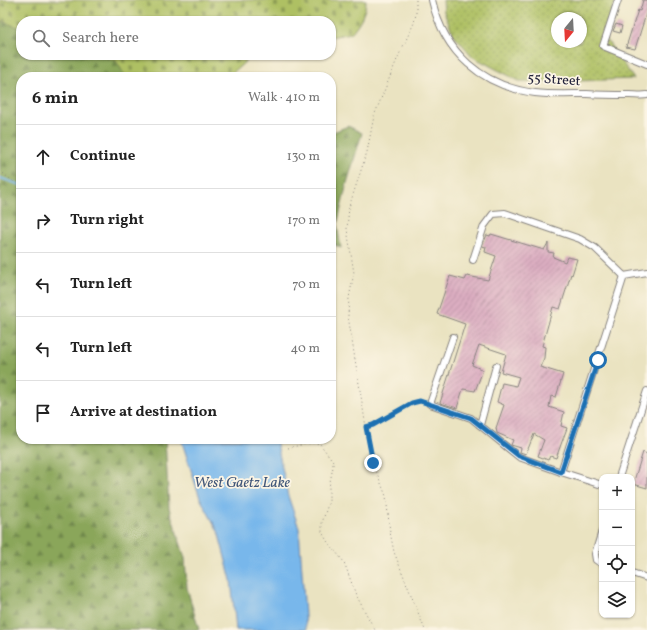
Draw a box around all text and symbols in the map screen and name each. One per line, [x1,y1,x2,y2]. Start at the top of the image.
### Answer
north arrow [551,12,587,48]
search box [16,16,336,60]
icon: search [30,27,52,49]
text: Search here [62,28,139,49]
street label: 55 Street [527,69,581,91]
text: 6 min [32,87,78,110]
text: Walk · 410 m [248,89,320,107]
icon: ahead [32,146,54,168]
text: Continue [70,146,135,167]
text: 130 m [287,148,320,166]
icon: right [32,210,54,232]
text: Turn right [70,210,144,231]
text: 170 m [287,212,320,230]
icon: left [32,274,54,296]
text: Turn left [70,274,132,295]
text: 70 m [292,276,320,294]
icon: left [32,338,54,360]
text: Turn left [70,338,132,359]
text: 40 m [291,340,320,358]
route start [589,351,607,369]
icon: arrive [32,402,54,424]
text: Arrive at destination [70,402,217,423]
route end [364,454,382,472]
water label: West Gaetz Lake [194,473,291,494]
map controls [599,474,635,618]
button: + [599,474,635,510]
button: − [599,510,635,546]
button: locate [599,546,635,582]
button: layers [599,582,635,618]

